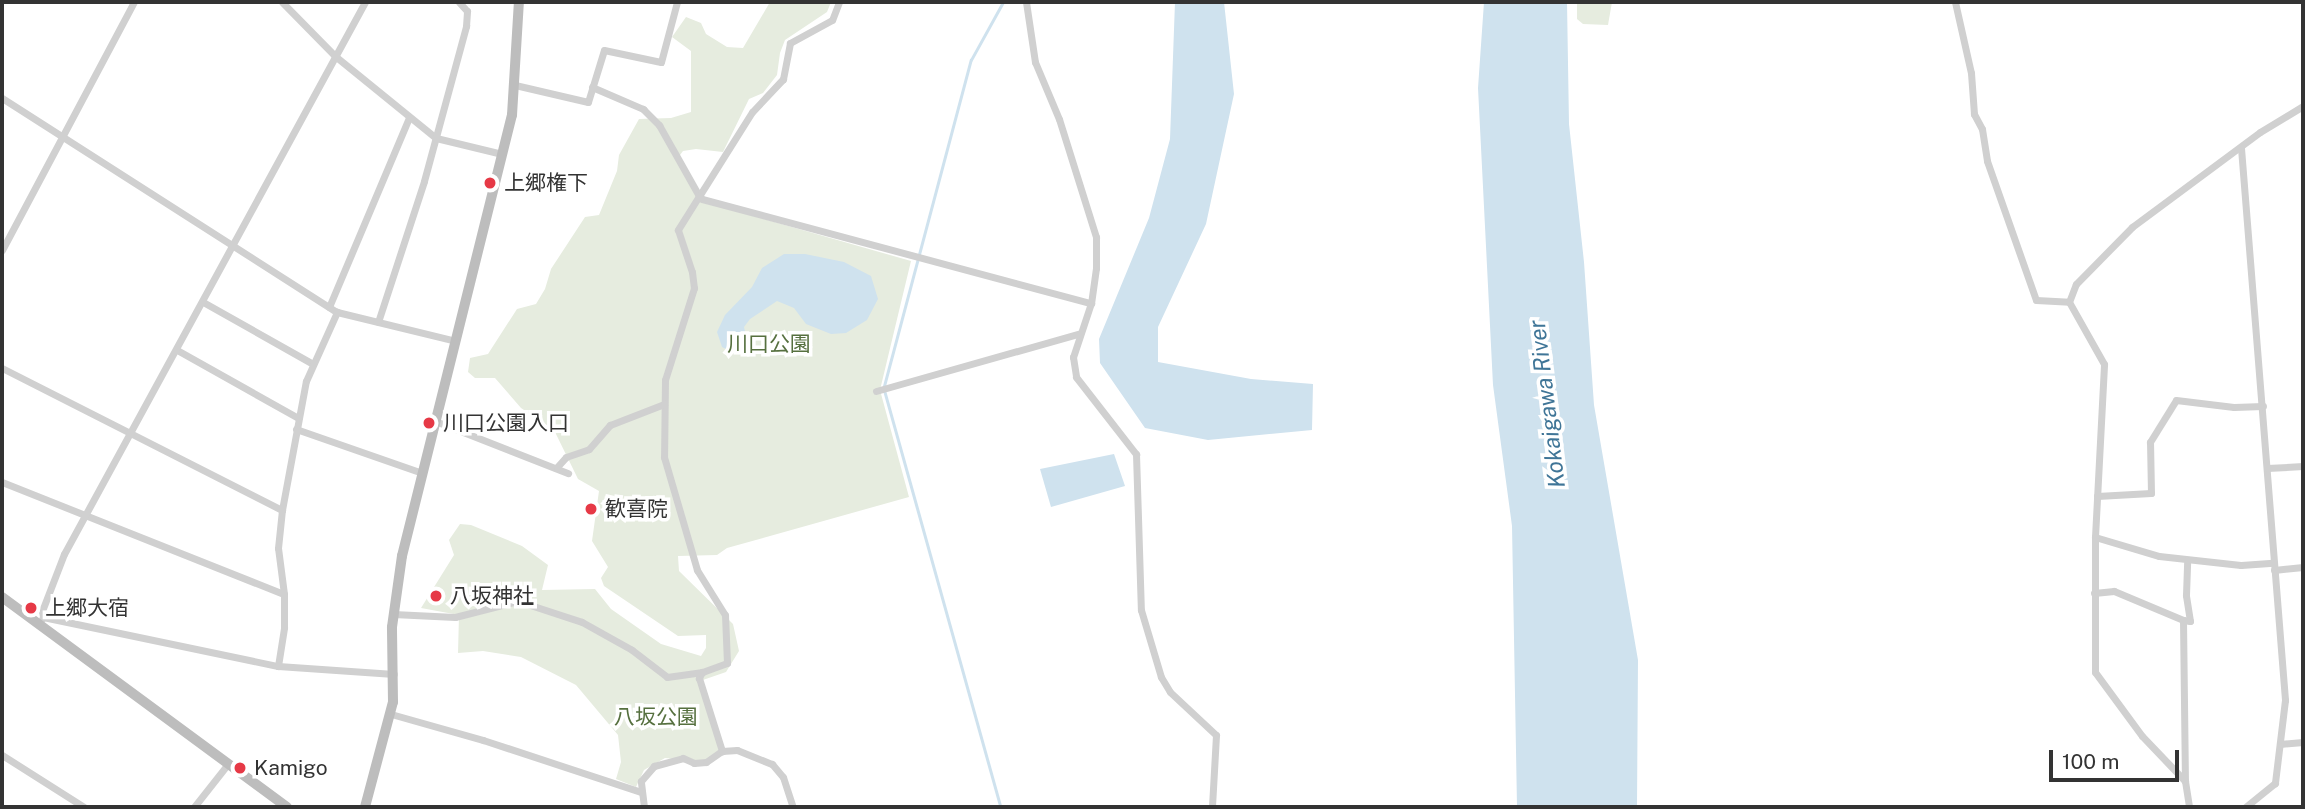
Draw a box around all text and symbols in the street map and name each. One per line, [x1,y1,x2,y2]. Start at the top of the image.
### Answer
place label: 上郷権下 [504,170,588,196]
marker: 上郷権下 [482,175,498,191]
water label: Kokaigawa River [1523,318,1571,490]
park label: 川口公園 [727,331,811,357]
place label: 川口公園入口 [443,410,569,436]
marker: 川口公園入口 [421,415,437,431]
place label: 歓喜院 [605,496,668,522]
marker: 歓喜院 [583,501,599,517]
place label: 八坂神社 [450,583,534,609]
marker: 八坂神社 [428,588,444,604]
place label: 上郷大宿 [45,595,129,621]
marker: 上郷大宿 [23,600,39,616]
park label: 八坂公園 [614,704,698,730]
scale bar [2053,736,2182,780]
text: 100 m [2062,749,2119,774]
place label: Kamigo [254,755,328,781]
marker: Kamigo [232,760,248,776]

